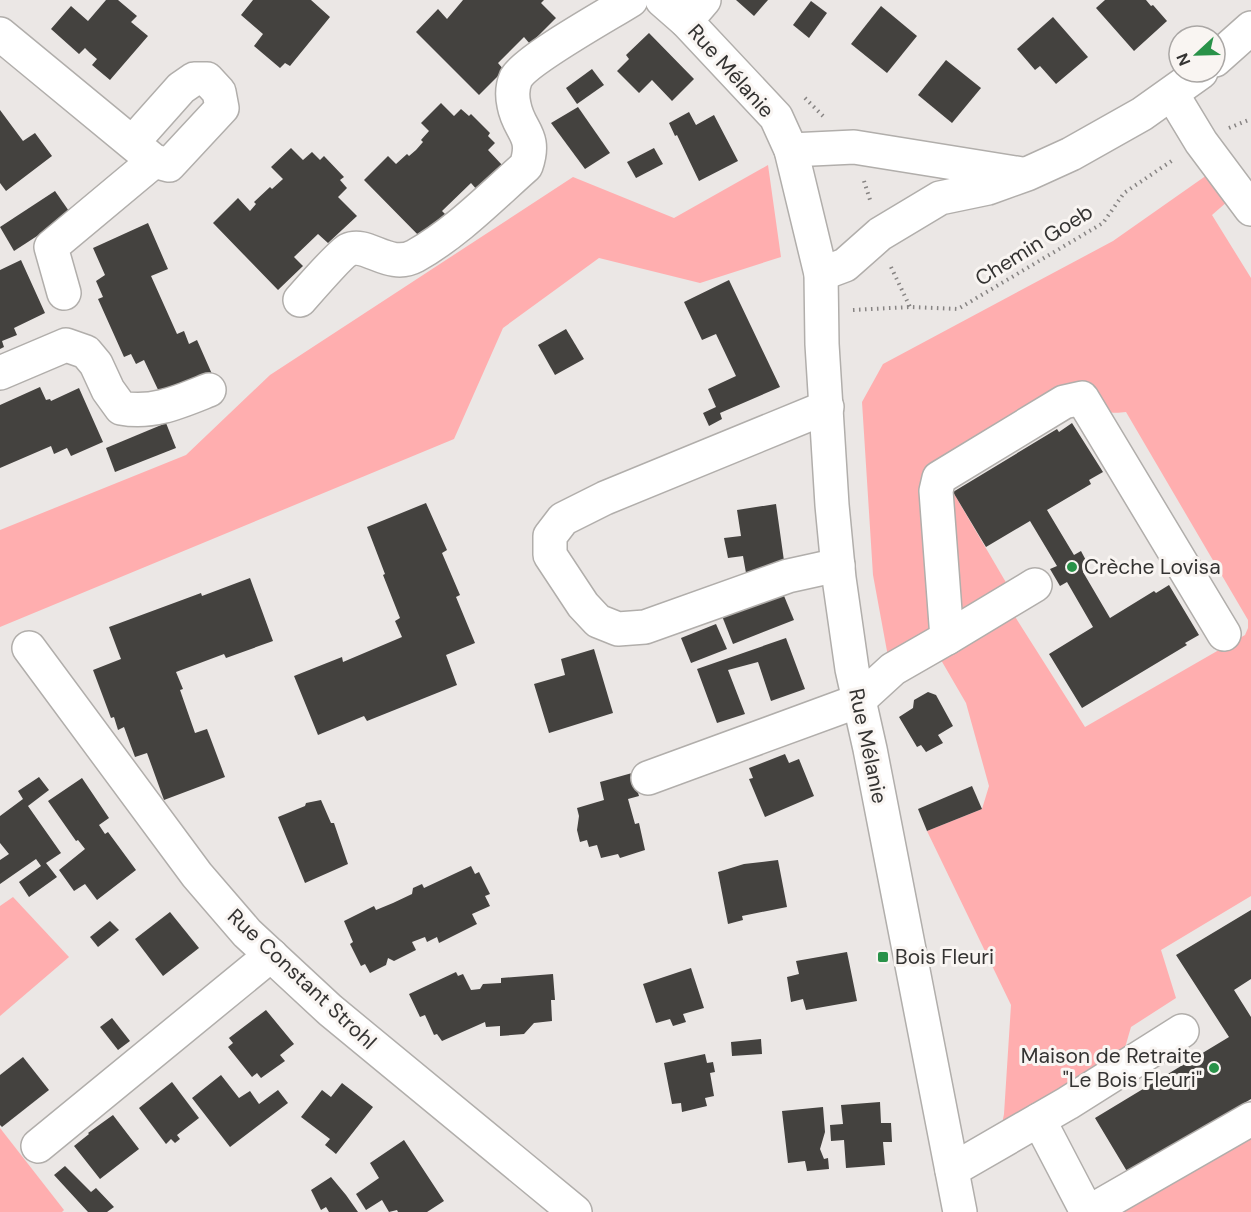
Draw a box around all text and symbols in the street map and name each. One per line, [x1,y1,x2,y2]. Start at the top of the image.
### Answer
street label: Rue Mélanie [682,18,781,124]
north arrow [1167,24,1227,84]
text: N [1172,50,1195,69]
street label: Chemin Goeb [970,198,1098,292]
place label: Crèche Lovisa [1084,553,1221,581]
marker: Crèche Lovisa [1065,560,1079,574]
street label: Rue Mélanie [842,686,894,806]
street label: Rue Constant Strohl [221,903,383,1055]
place label: Bois Fleuri [895,943,994,971]
marker: Bois Fleuri [876,950,890,964]
place label: Maison de Retraite "Le Bois Fleuri" [1021,1042,1202,1094]
marker: Maison de Retraite "Le Bois Fleuri" [1207,1061,1221,1075]

